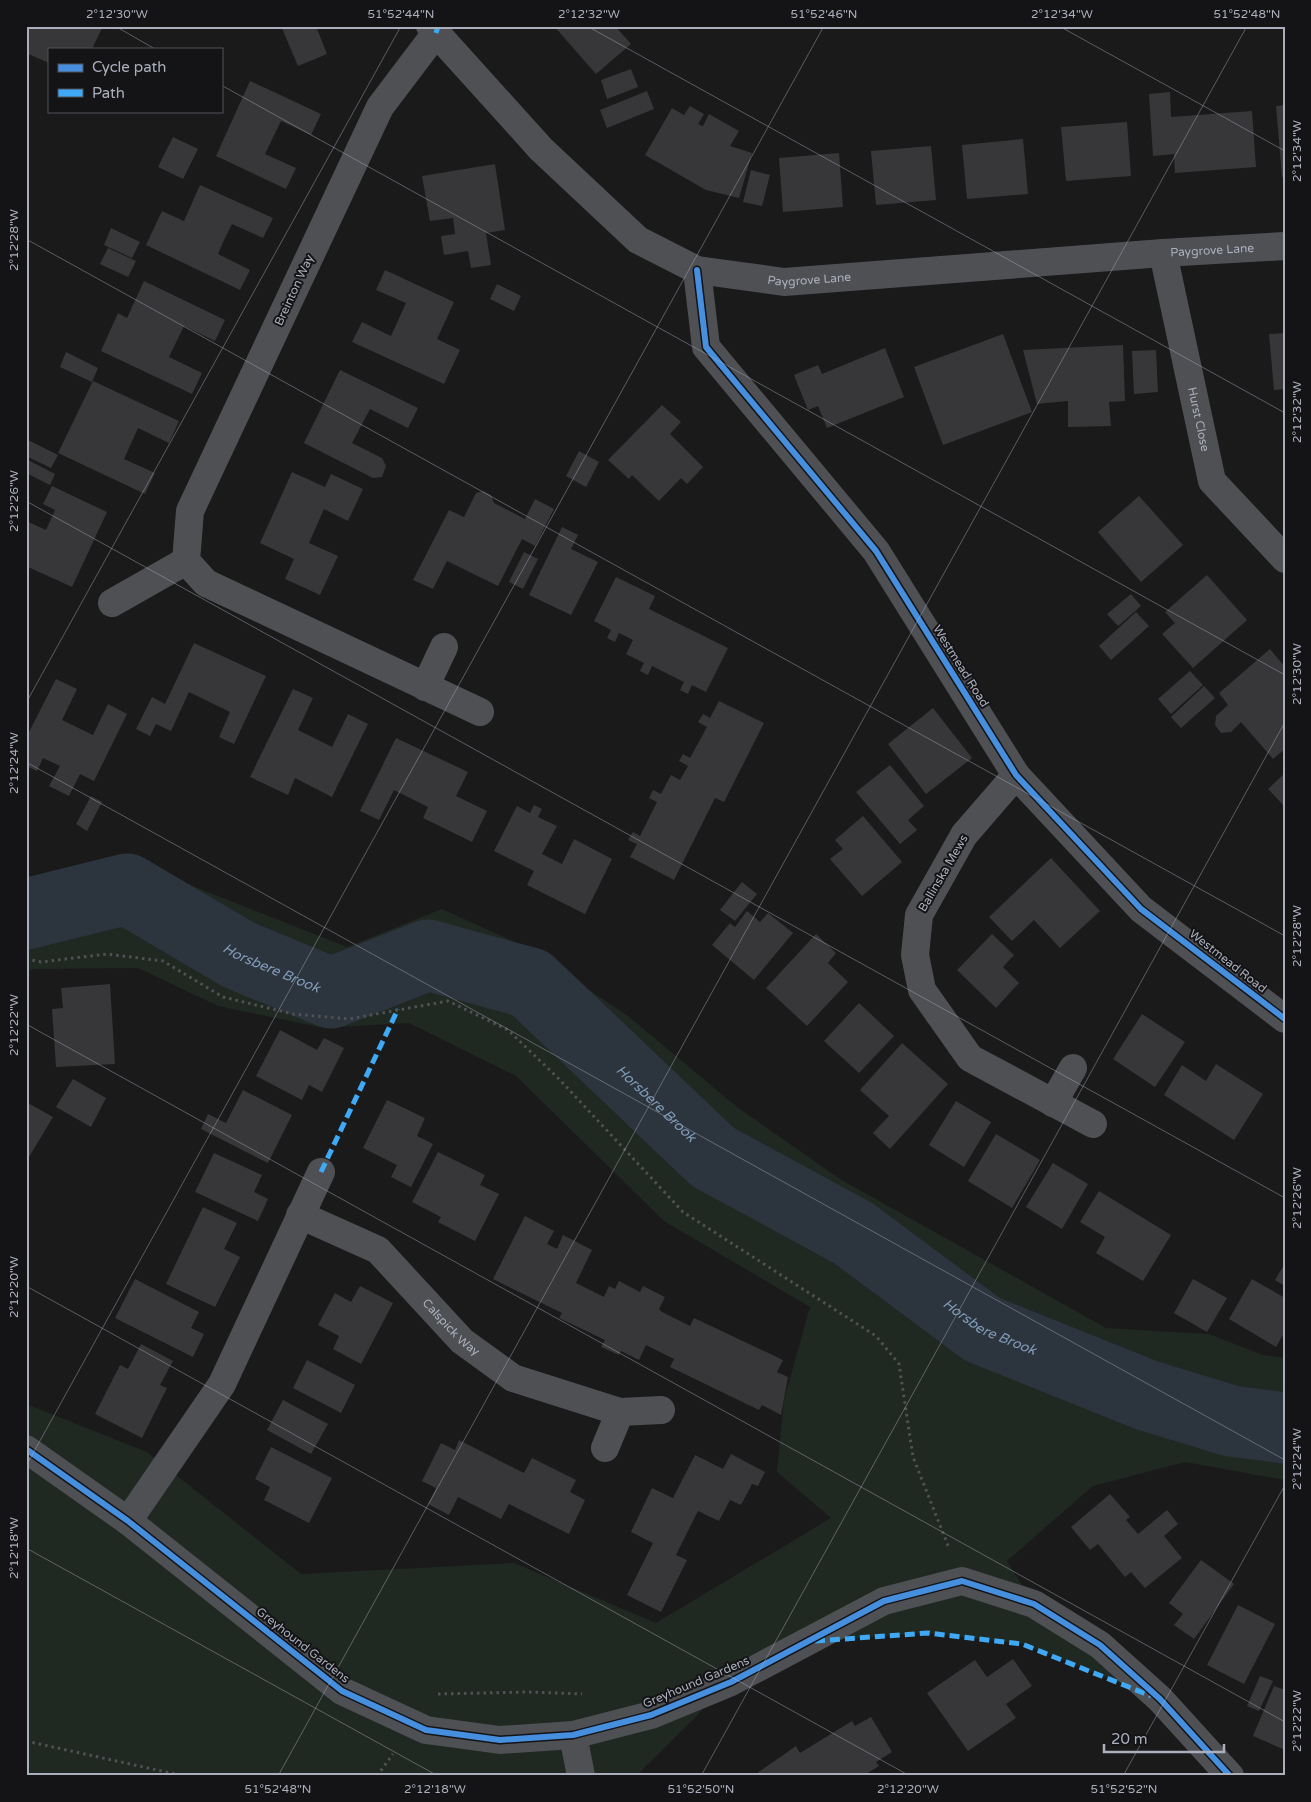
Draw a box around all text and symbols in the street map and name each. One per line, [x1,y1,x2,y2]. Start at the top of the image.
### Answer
text: 2°12'30"W [86,7,148,21]
text: 51°52'44"N [368,7,435,21]
text: 2°12'32"W [558,7,620,21]
text: 51°52'46"N [791,7,858,21]
text: 2°12'34"W [1031,7,1093,21]
text: 51°52'48"N [1214,7,1281,21]
legend [48,48,222,112]
text: Cycle path [92,58,166,76]
text: Path [92,84,125,102]
text: 2°12'34"W [1290,120,1304,182]
text: 2°12'28"W [7,209,21,271]
street label: Paygrove Lane [1170,241,1255,260]
street label: Breinton Way [271,252,317,328]
street label: Paygrove Lane [767,270,852,289]
text: 2°12'32"W [1290,381,1304,443]
street label: Hurst Close [1185,386,1212,453]
text: 2°12'26"W [7,470,21,532]
street label: Westmead Road [930,622,992,710]
text: 2°12'30"W [1290,643,1304,705]
text: 2°12'24"W [7,732,21,794]
street label: Ballinska Mews [915,832,971,914]
text: 2°12'28"W [1290,905,1304,967]
street label: Westmead Road [1187,927,1269,995]
water label: Horsbere Brook [220,939,324,997]
text: 2°12'22"W [7,994,21,1056]
water label: Horsbere Brook [613,1061,701,1146]
text: 2°12'26"W [1290,1167,1304,1229]
text: 2°12'20"W [7,1256,21,1318]
water label: Horsbere Brook [940,1295,1040,1359]
street label: Calspick Way [420,1296,483,1359]
text: 2°12'24"W [1290,1428,1304,1490]
text: 2°12'18"W [7,1517,21,1579]
street label: Greyhound Gardens [254,1604,353,1686]
street label: Greyhound Gardens [641,1653,752,1711]
text: 2°12'22"W [1290,1690,1304,1752]
scale bar [1104,1722,1224,1754]
text: 20 m [1111,1730,1148,1748]
text: 51°52'48"N [245,1782,312,1796]
text: 2°12'18"W [404,1782,466,1796]
text: 51°52'50"N [668,1782,735,1796]
text: 2°12'20"W [877,1782,939,1796]
text: 51°52'52"N [1091,1782,1158,1796]

